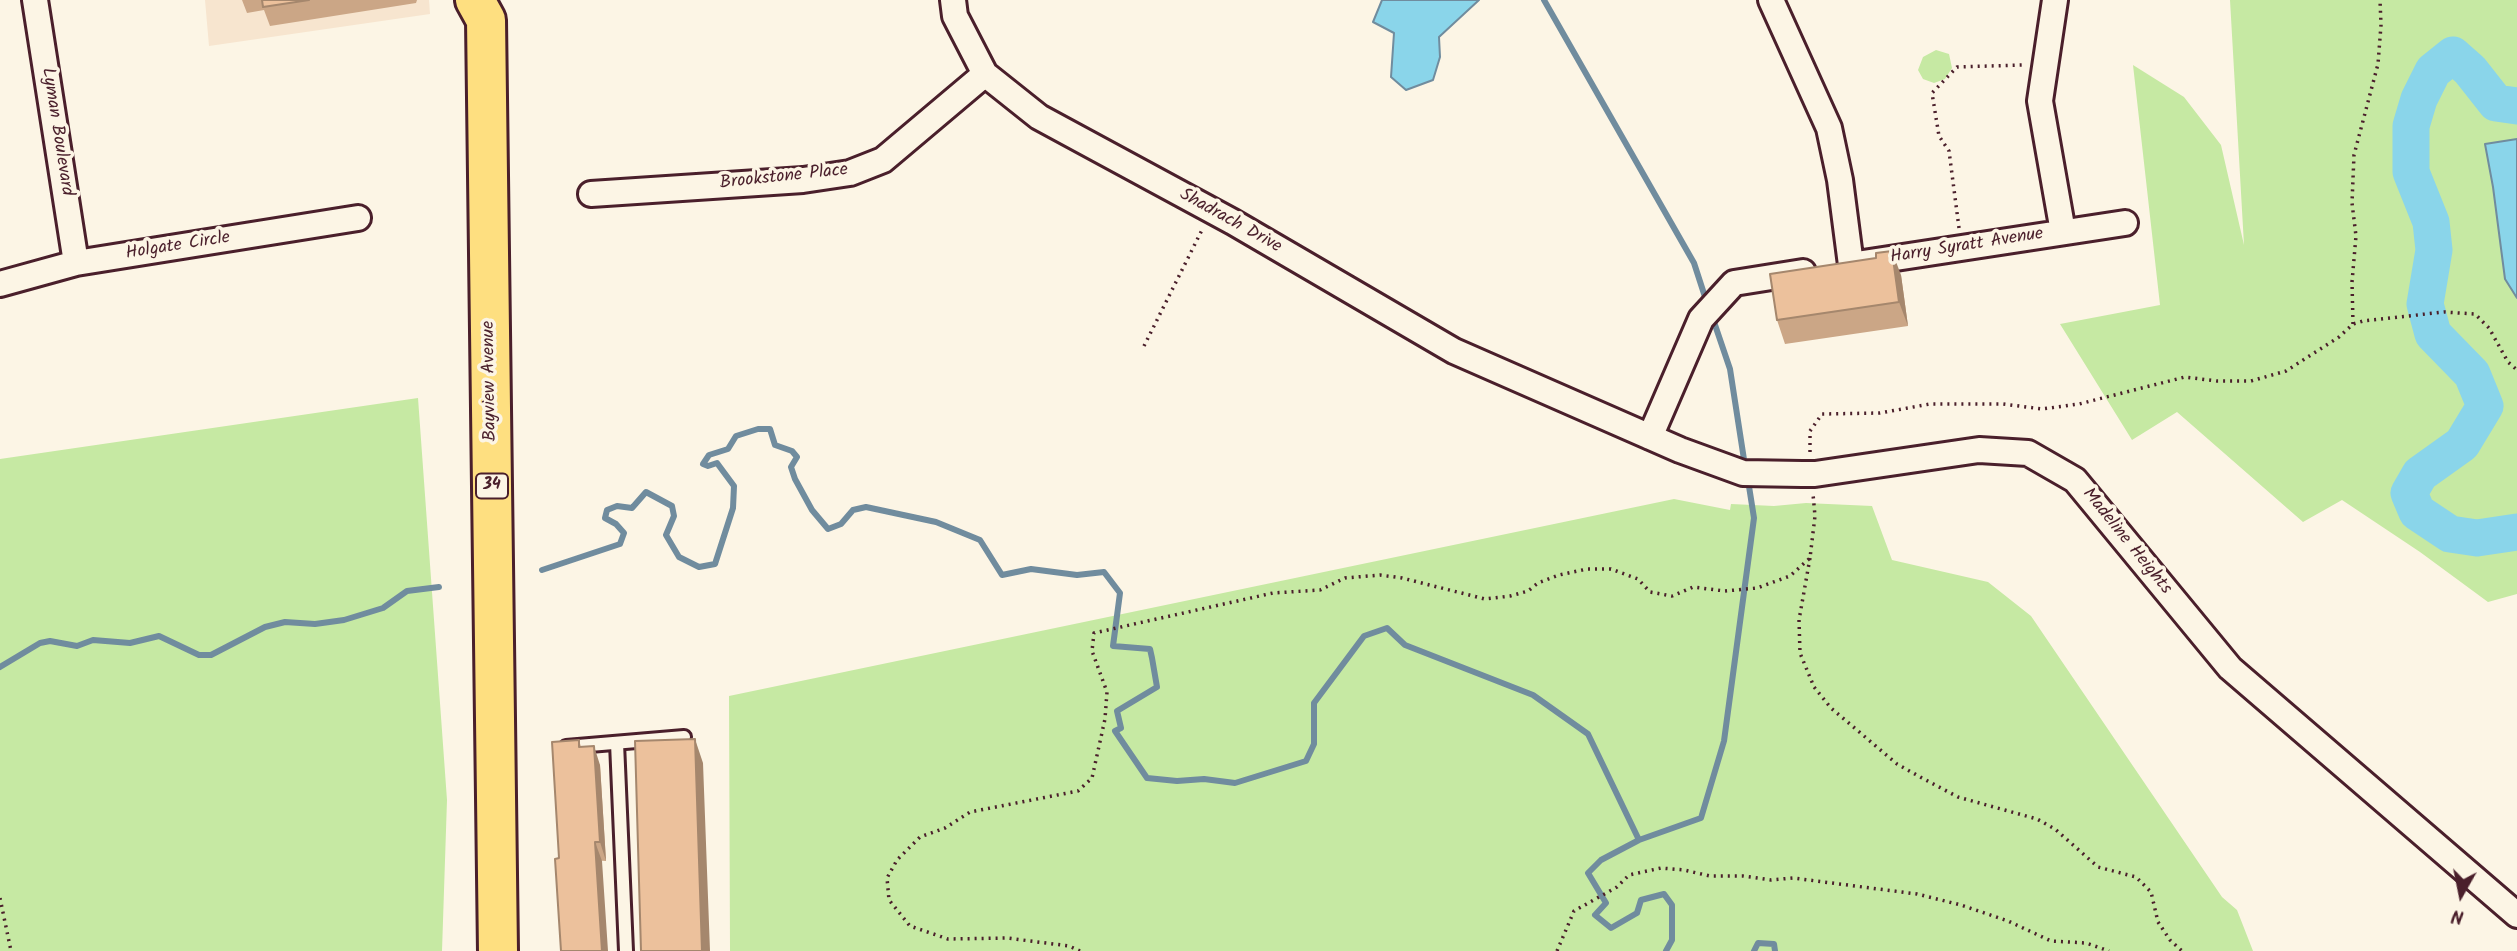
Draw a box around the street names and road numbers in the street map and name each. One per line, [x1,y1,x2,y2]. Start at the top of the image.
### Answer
street label: Lyman Boulevard [35,66,77,198]
street label: Brookstone Place [719,161,849,195]
street label: Shadrach Drive [1175,185,1285,259]
street label: Harry Syratt Avenue [1889,224,2045,270]
street label: Holgate Circle [124,228,232,266]
street label: Bayview Avenue [479,320,503,442]
road number: 34 [476,474,508,499]
street label: Madeline Heights [2077,484,2175,600]

